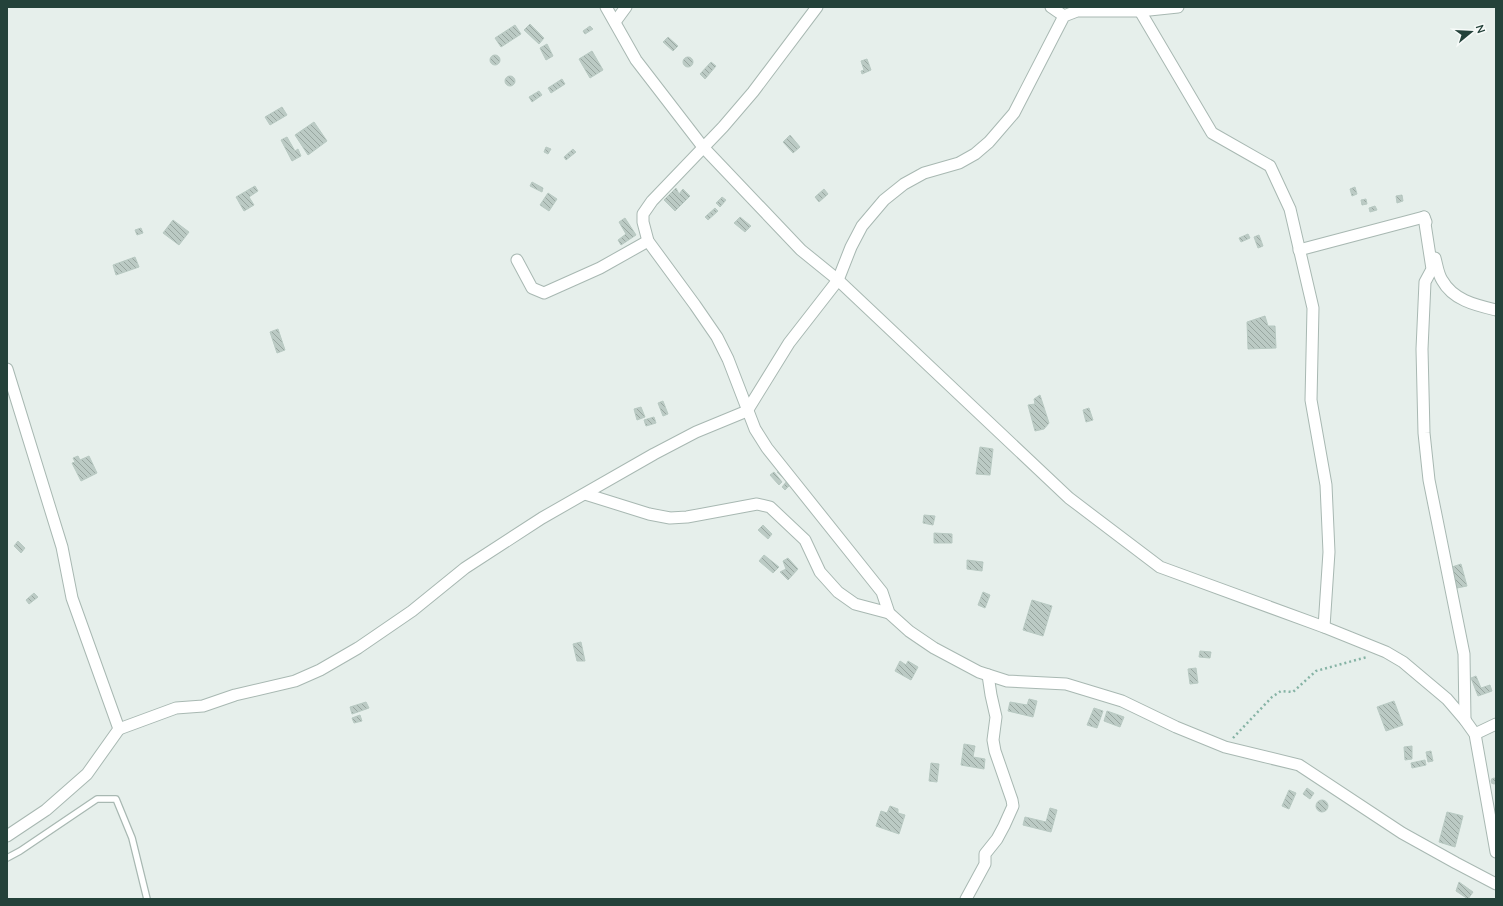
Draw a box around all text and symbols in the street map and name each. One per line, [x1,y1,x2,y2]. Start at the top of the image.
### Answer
north arrow [1451,12,1491,52]
text: N [1472,23,1488,35]

